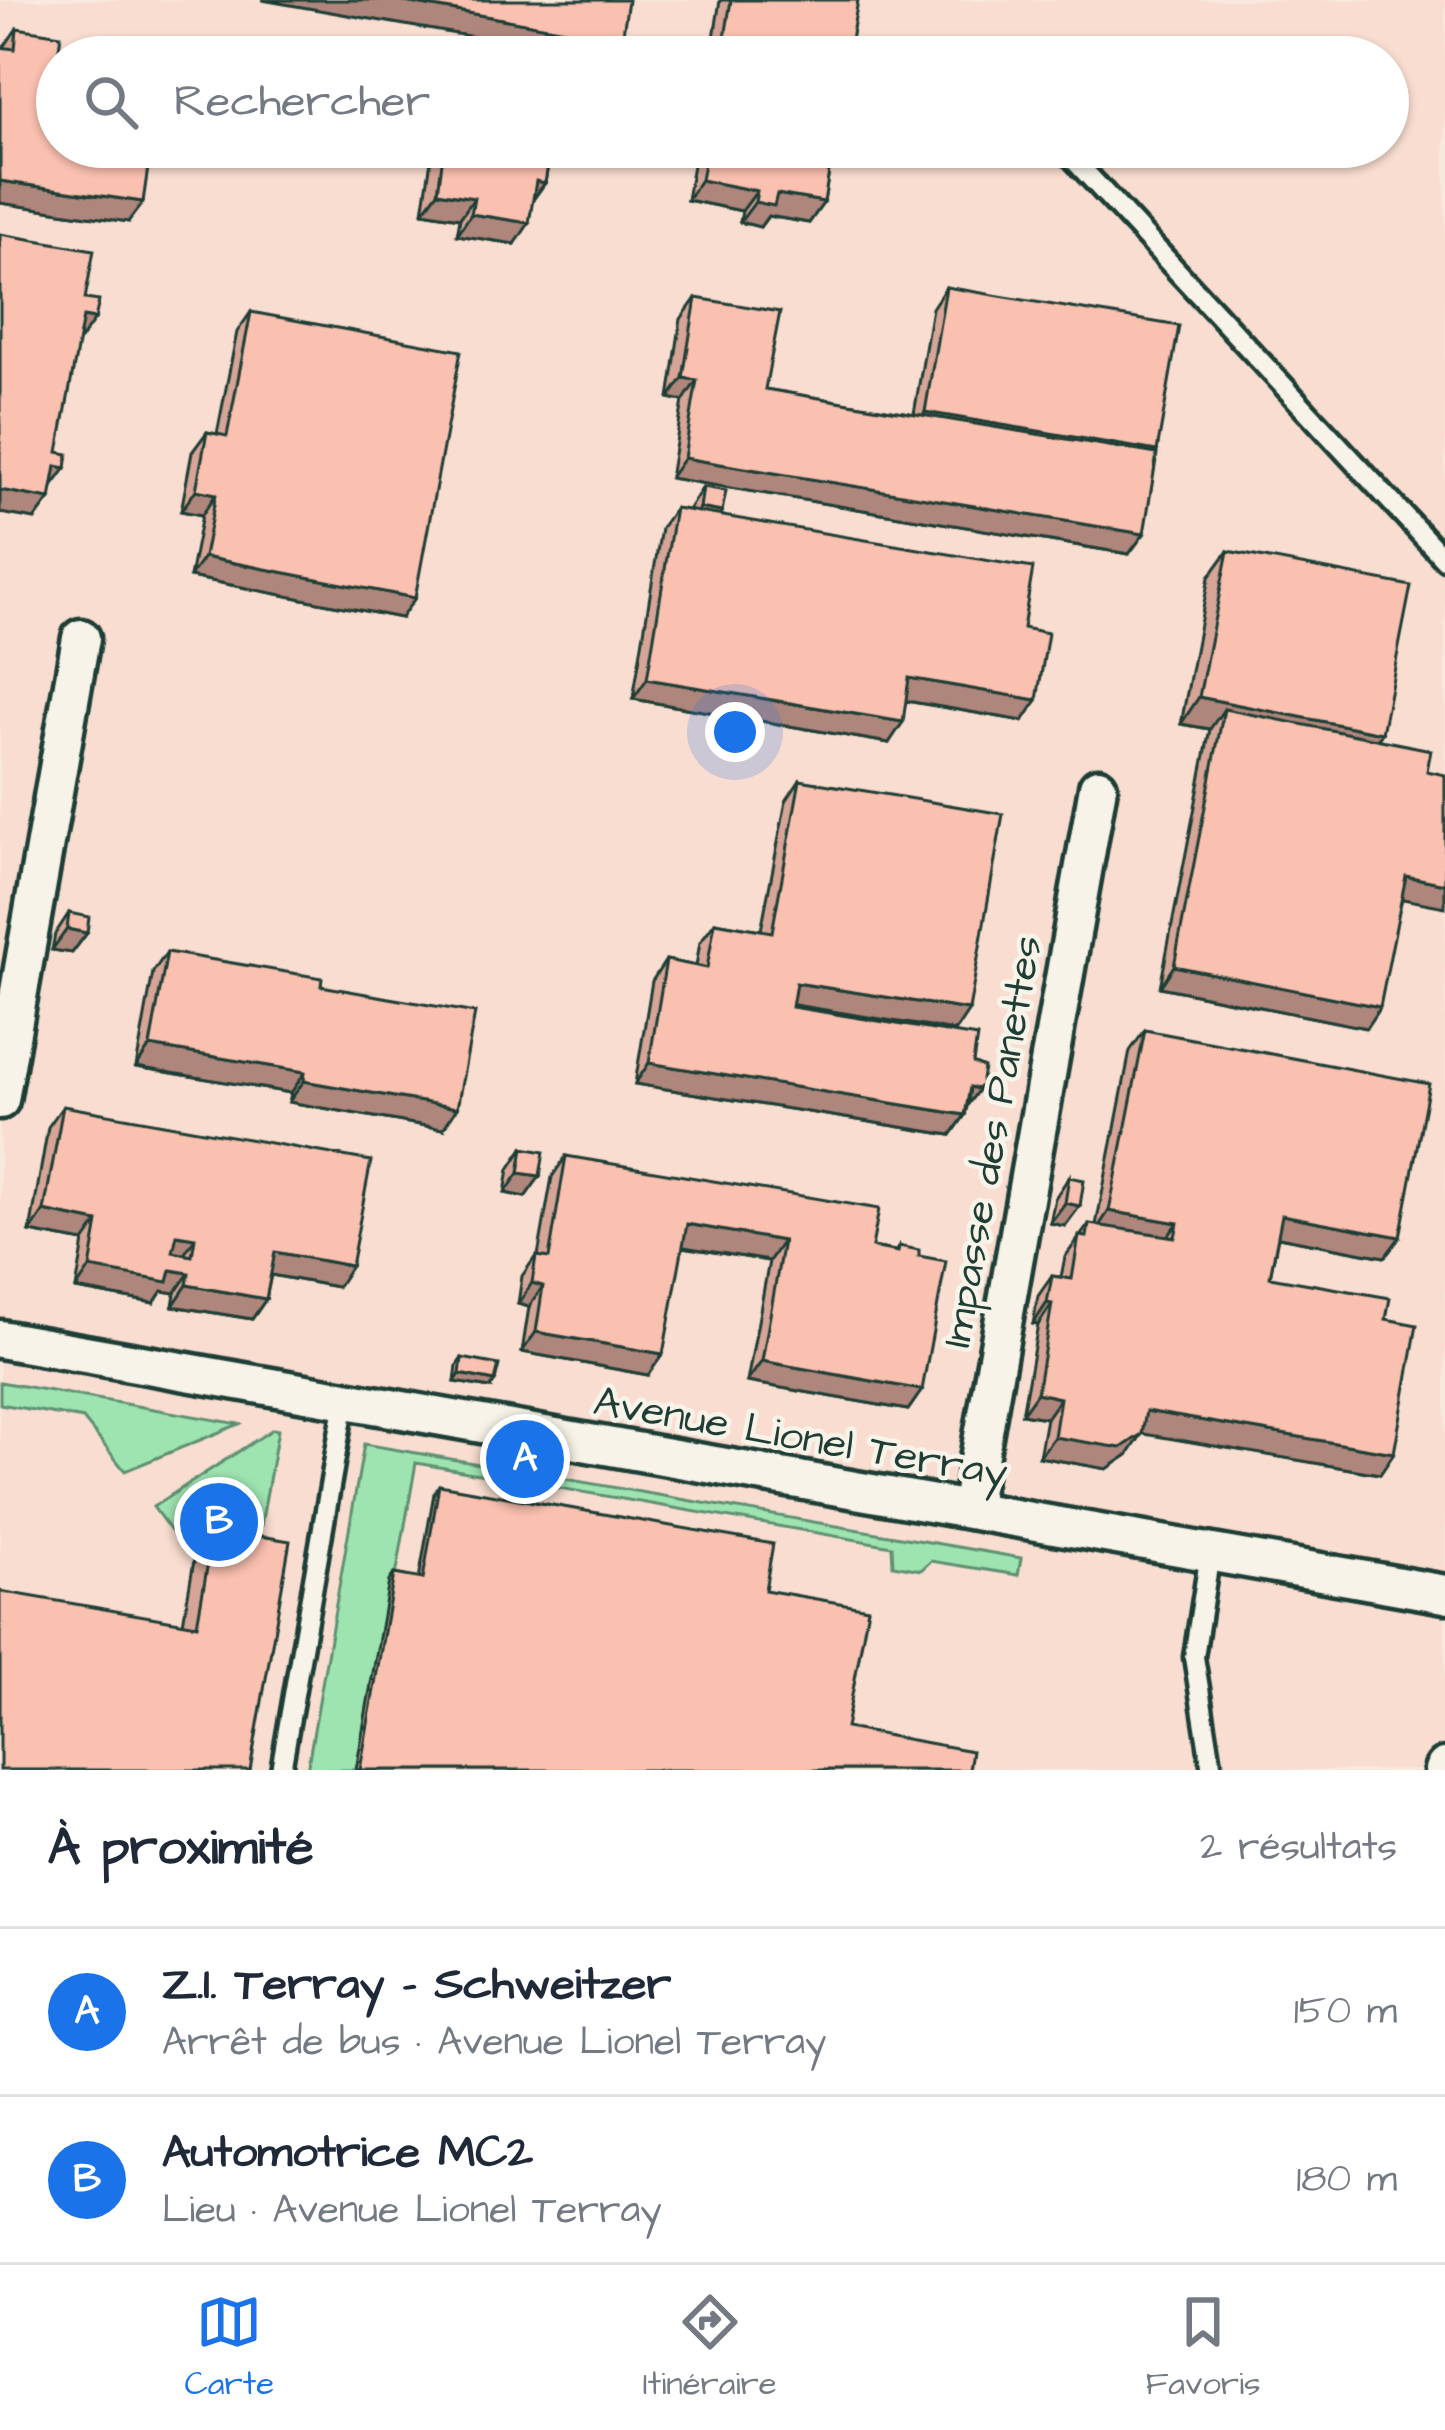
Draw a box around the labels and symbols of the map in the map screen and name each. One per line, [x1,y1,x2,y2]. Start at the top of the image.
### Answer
your location [705,702,765,762]
street label: Impasse des Panettes [928,931,1058,1352]
street label: Avenue Lionel Terray [589,1373,1012,1504]
pin: A [486,1414,564,1504]
pin: B [180,1477,258,1567]

